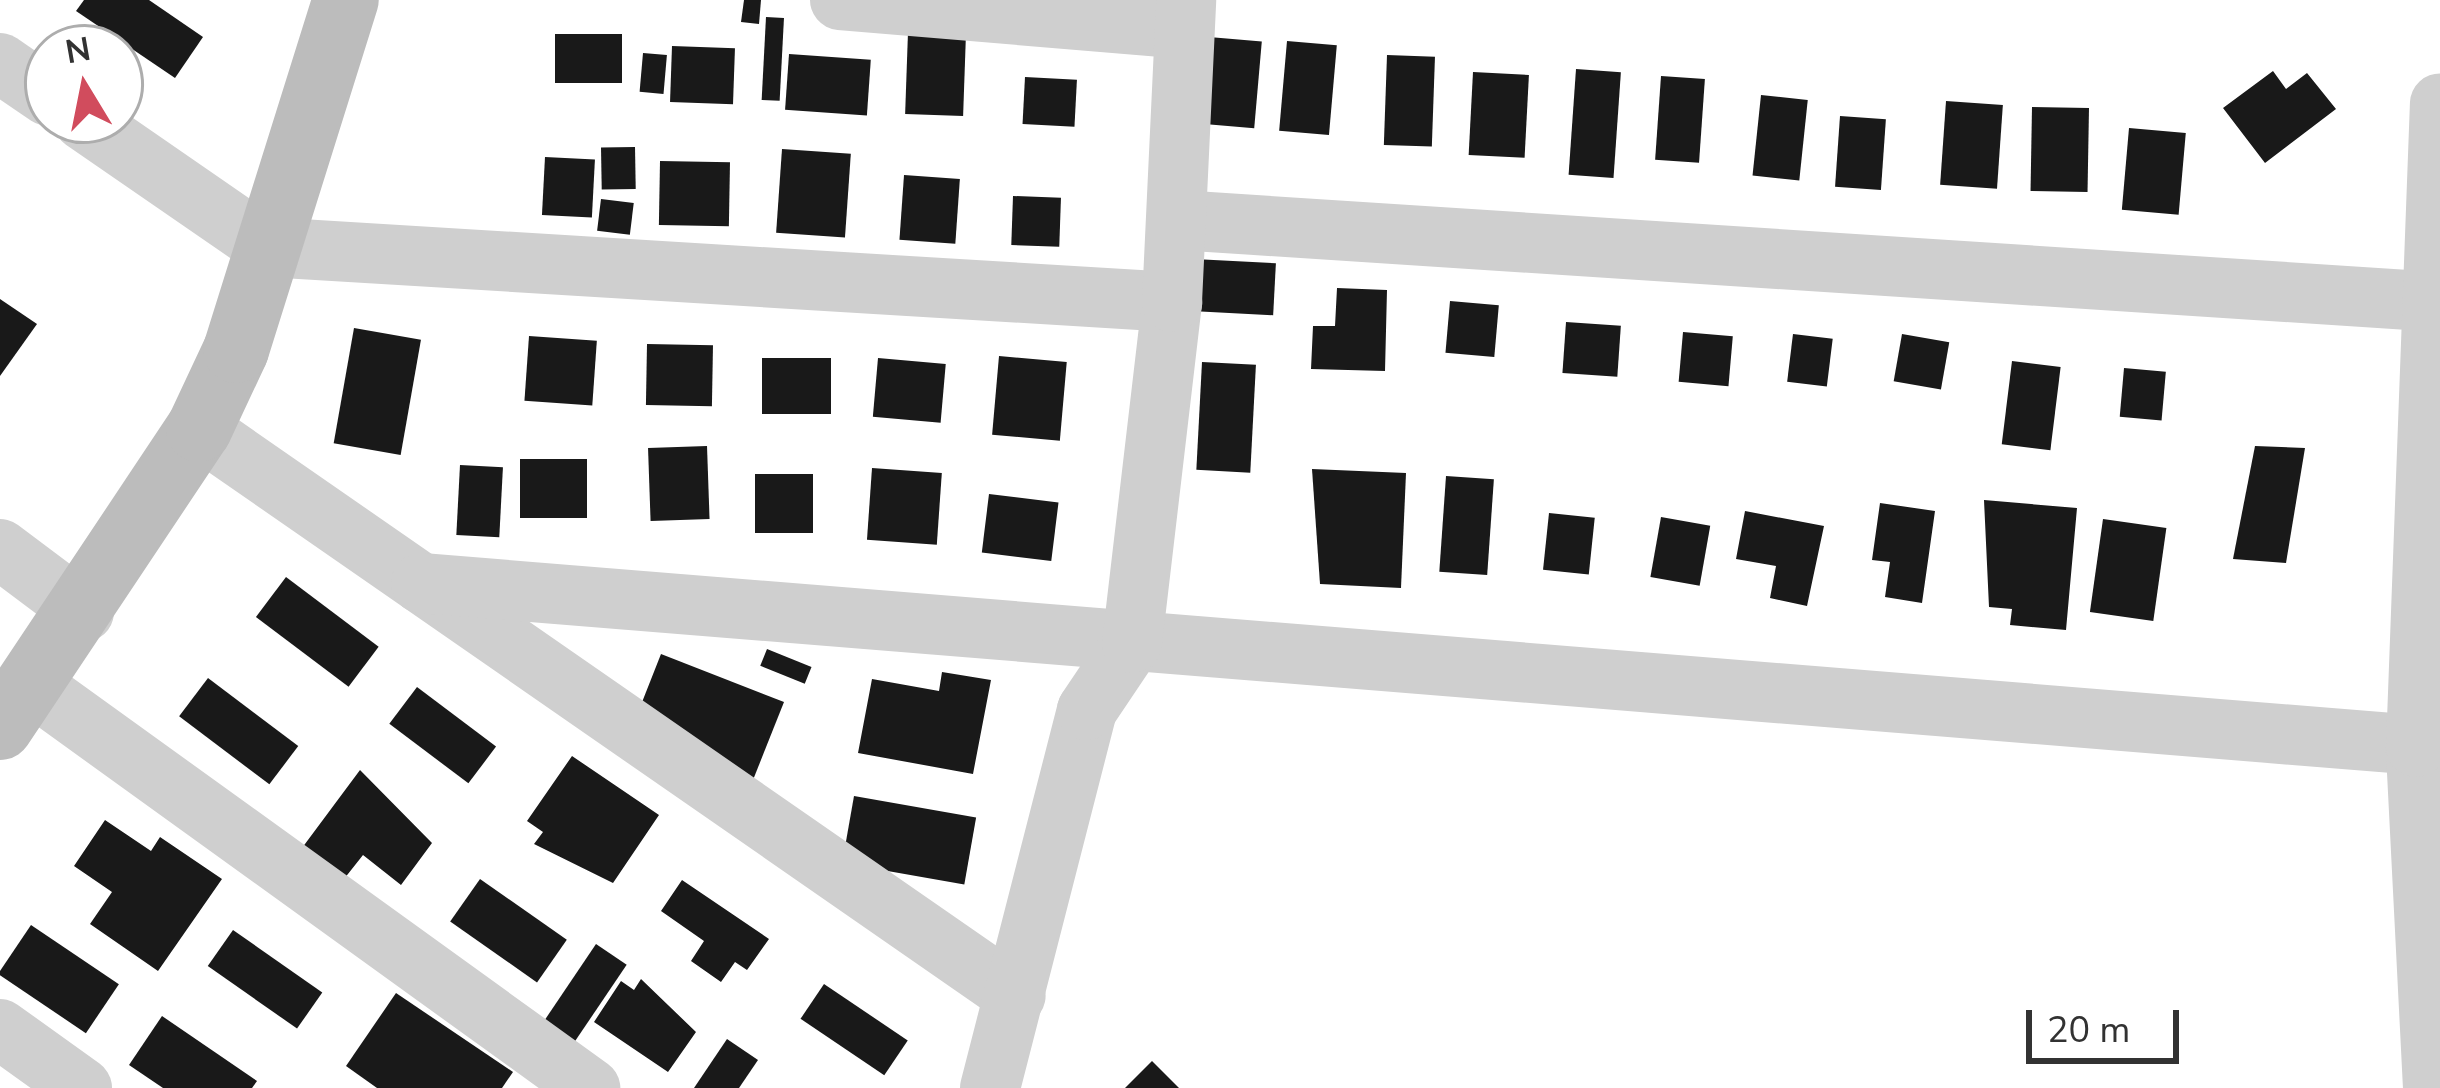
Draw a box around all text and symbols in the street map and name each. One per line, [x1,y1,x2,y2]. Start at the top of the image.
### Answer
north arrow [24,24,144,144]
text: N [62,27,94,75]
scale bar [2032,986,2185,1060]
text: 20 m [2047,1006,2130,1055]

